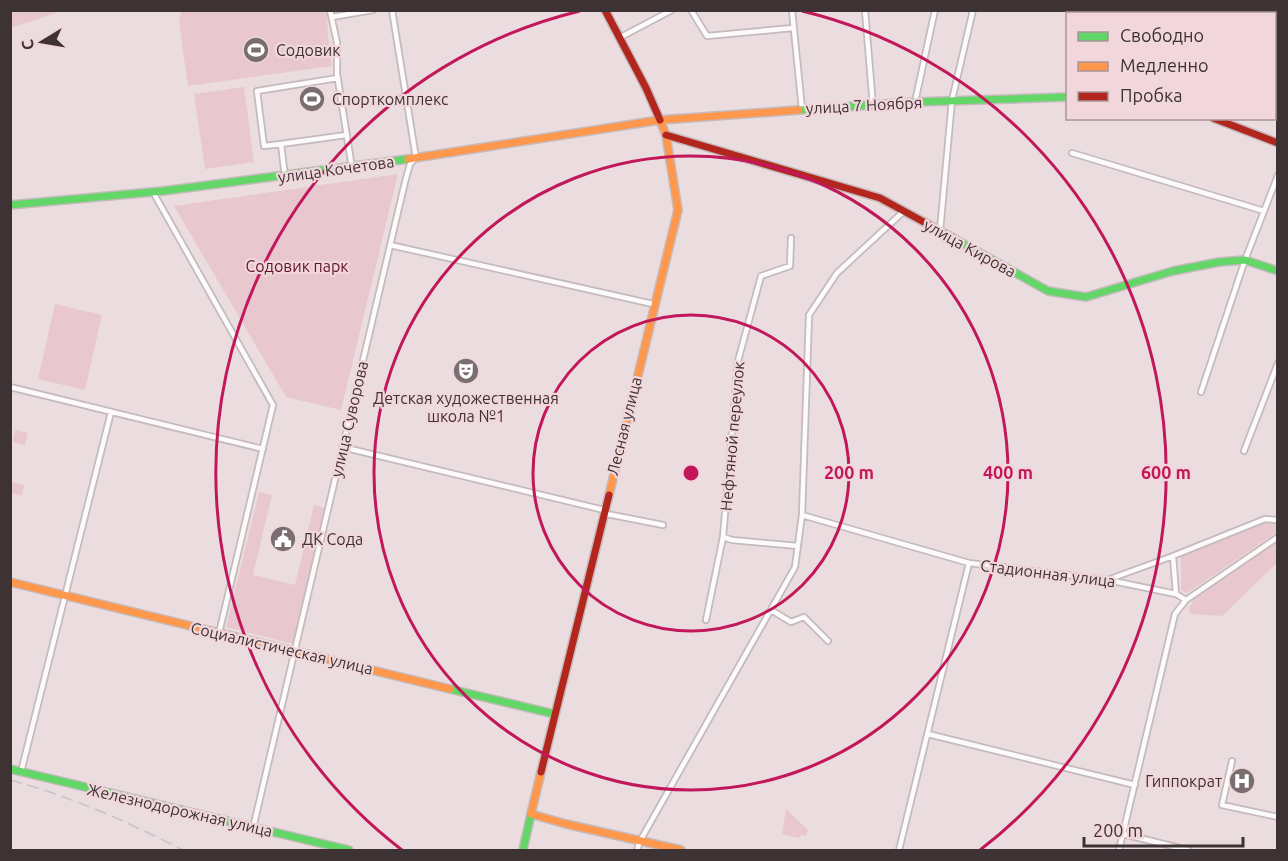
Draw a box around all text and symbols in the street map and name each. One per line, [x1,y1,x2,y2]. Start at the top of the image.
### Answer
north arrow [12,12,72,72]
legend [1066,12,1276,120]
text: Свободно [1120,25,1204,45]
sports icon: Содовик [241,35,271,65]
text: С [17,38,37,52]
place label: Содовик [276,41,340,59]
text: Медленно [1120,55,1209,75]
sports icon: Спорткомплекс [297,84,327,114]
text: Пробка [1120,85,1183,105]
place label: Спорткомплекс [332,90,449,108]
street label: улица 7 Ноября [805,93,923,117]
street label: улица Кочетова [277,152,395,186]
street label: улица Кирова [921,215,1019,281]
park label: Содовик парк [245,257,349,275]
theatre icon: Детская художественная школа №1 [451,356,481,386]
street label: улица Суворова [327,359,371,479]
street label: Нефтяной переулок [716,360,748,512]
street label: Лесная улица [603,375,645,477]
place label: Детская художественная школа №1 [373,389,559,425]
text: 200 m [824,462,874,482]
text: 400 m [983,462,1033,482]
text: 600 m [1141,462,1191,482]
centre of rings [681,463,701,483]
public building icon: ДК Сода [268,524,298,554]
place label: ДК Сода [302,530,363,548]
street label: Стадионная улица [979,556,1117,590]
street label: Социалистическая улица [189,618,375,678]
hospital icon: Гиппократ [1227,766,1257,796]
place label: Гиппократ [1145,772,1222,790]
street label: Железнодорожная улица [86,780,274,840]
scale bar [1084,810,1243,848]
text: 200 m [1093,820,1143,840]

